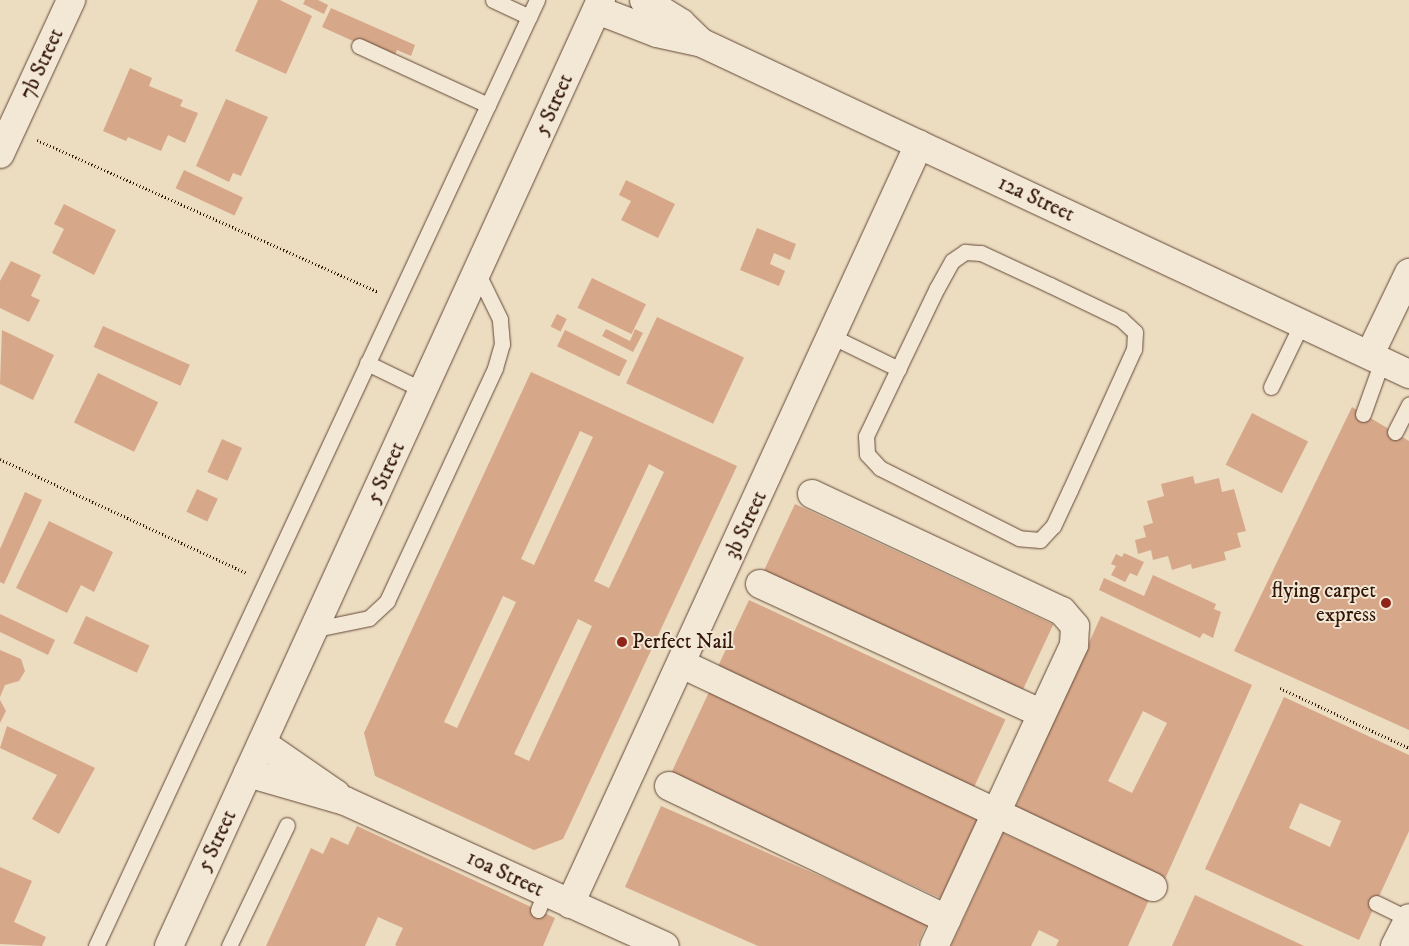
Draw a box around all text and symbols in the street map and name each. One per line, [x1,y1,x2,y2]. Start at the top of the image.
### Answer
street label: 7b Street [15,25,69,103]
street label: 5 Street [529,70,579,140]
street label: 12a Street [994,170,1078,228]
street label: 5 Street [361,438,411,508]
street label: 3b Street [719,487,773,563]
place label: flying carpet express [1271,578,1376,628]
marker: flying carpet express [1380,597,1392,609]
place label: Perfect Nail [632,629,733,655]
marker: Perfect Nail [616,636,628,648]
street label: 5 Street [192,806,242,876]
street label: 10a Street [463,845,547,903]

